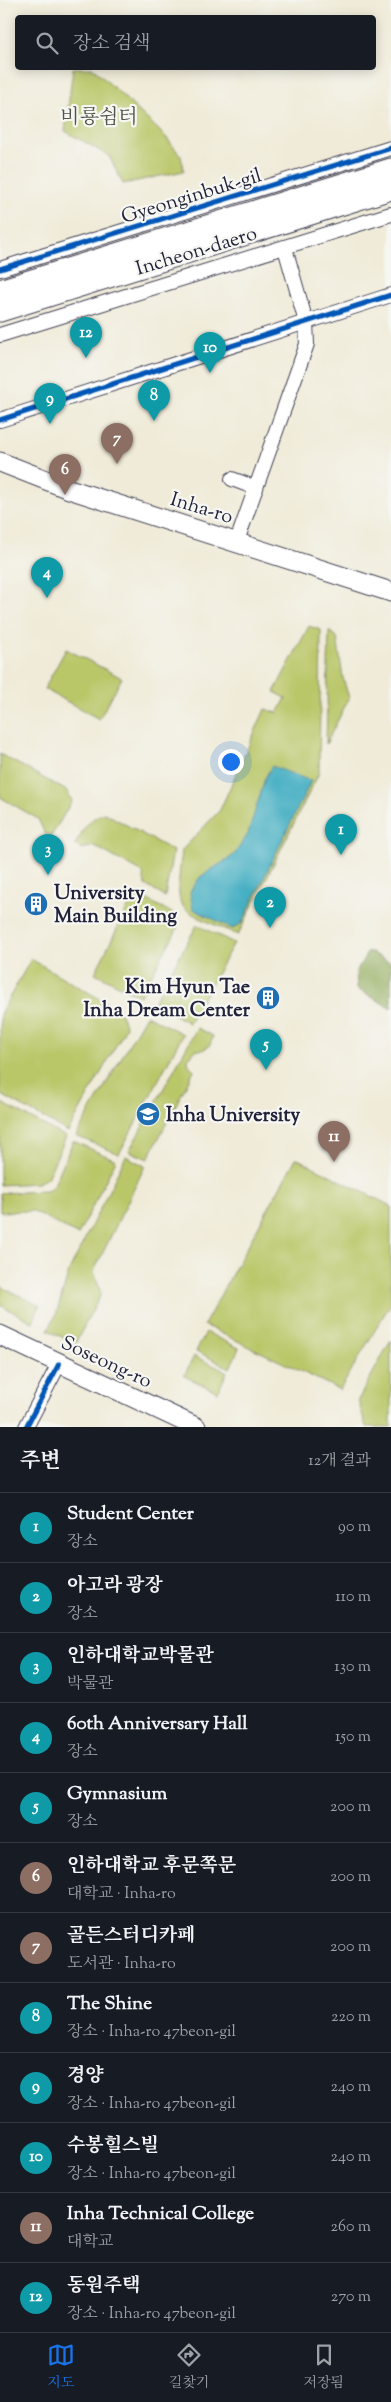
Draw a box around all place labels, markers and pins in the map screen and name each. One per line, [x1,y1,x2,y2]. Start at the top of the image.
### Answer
pin: 12 [70,317,102,358]
pin: 10 [194,332,226,373]
pin: 8 [138,380,170,421]
pin: 9 [34,383,66,424]
pin: 7 [101,423,133,464]
pin: 6 [49,454,81,495]
pin: 4 [31,557,63,598]
pin: 1 [325,814,357,855]
pin: 3 [32,834,64,875]
place label: University Main Building [54,880,177,932]
pin: 2 [254,887,286,928]
building icon: University Main Building [23,891,49,917]
place label: Kim Hyun Tae Inha Dream Center [84,974,250,1026]
building icon: Kim Hyun Tae Inha Dream Center [255,985,281,1011]
pin: 5 [250,1029,282,1070]
school or university icon: Inha University [135,1101,161,1127]
place label: Inha University [166,1102,300,1131]
pin: 11 [318,1121,350,1162]

